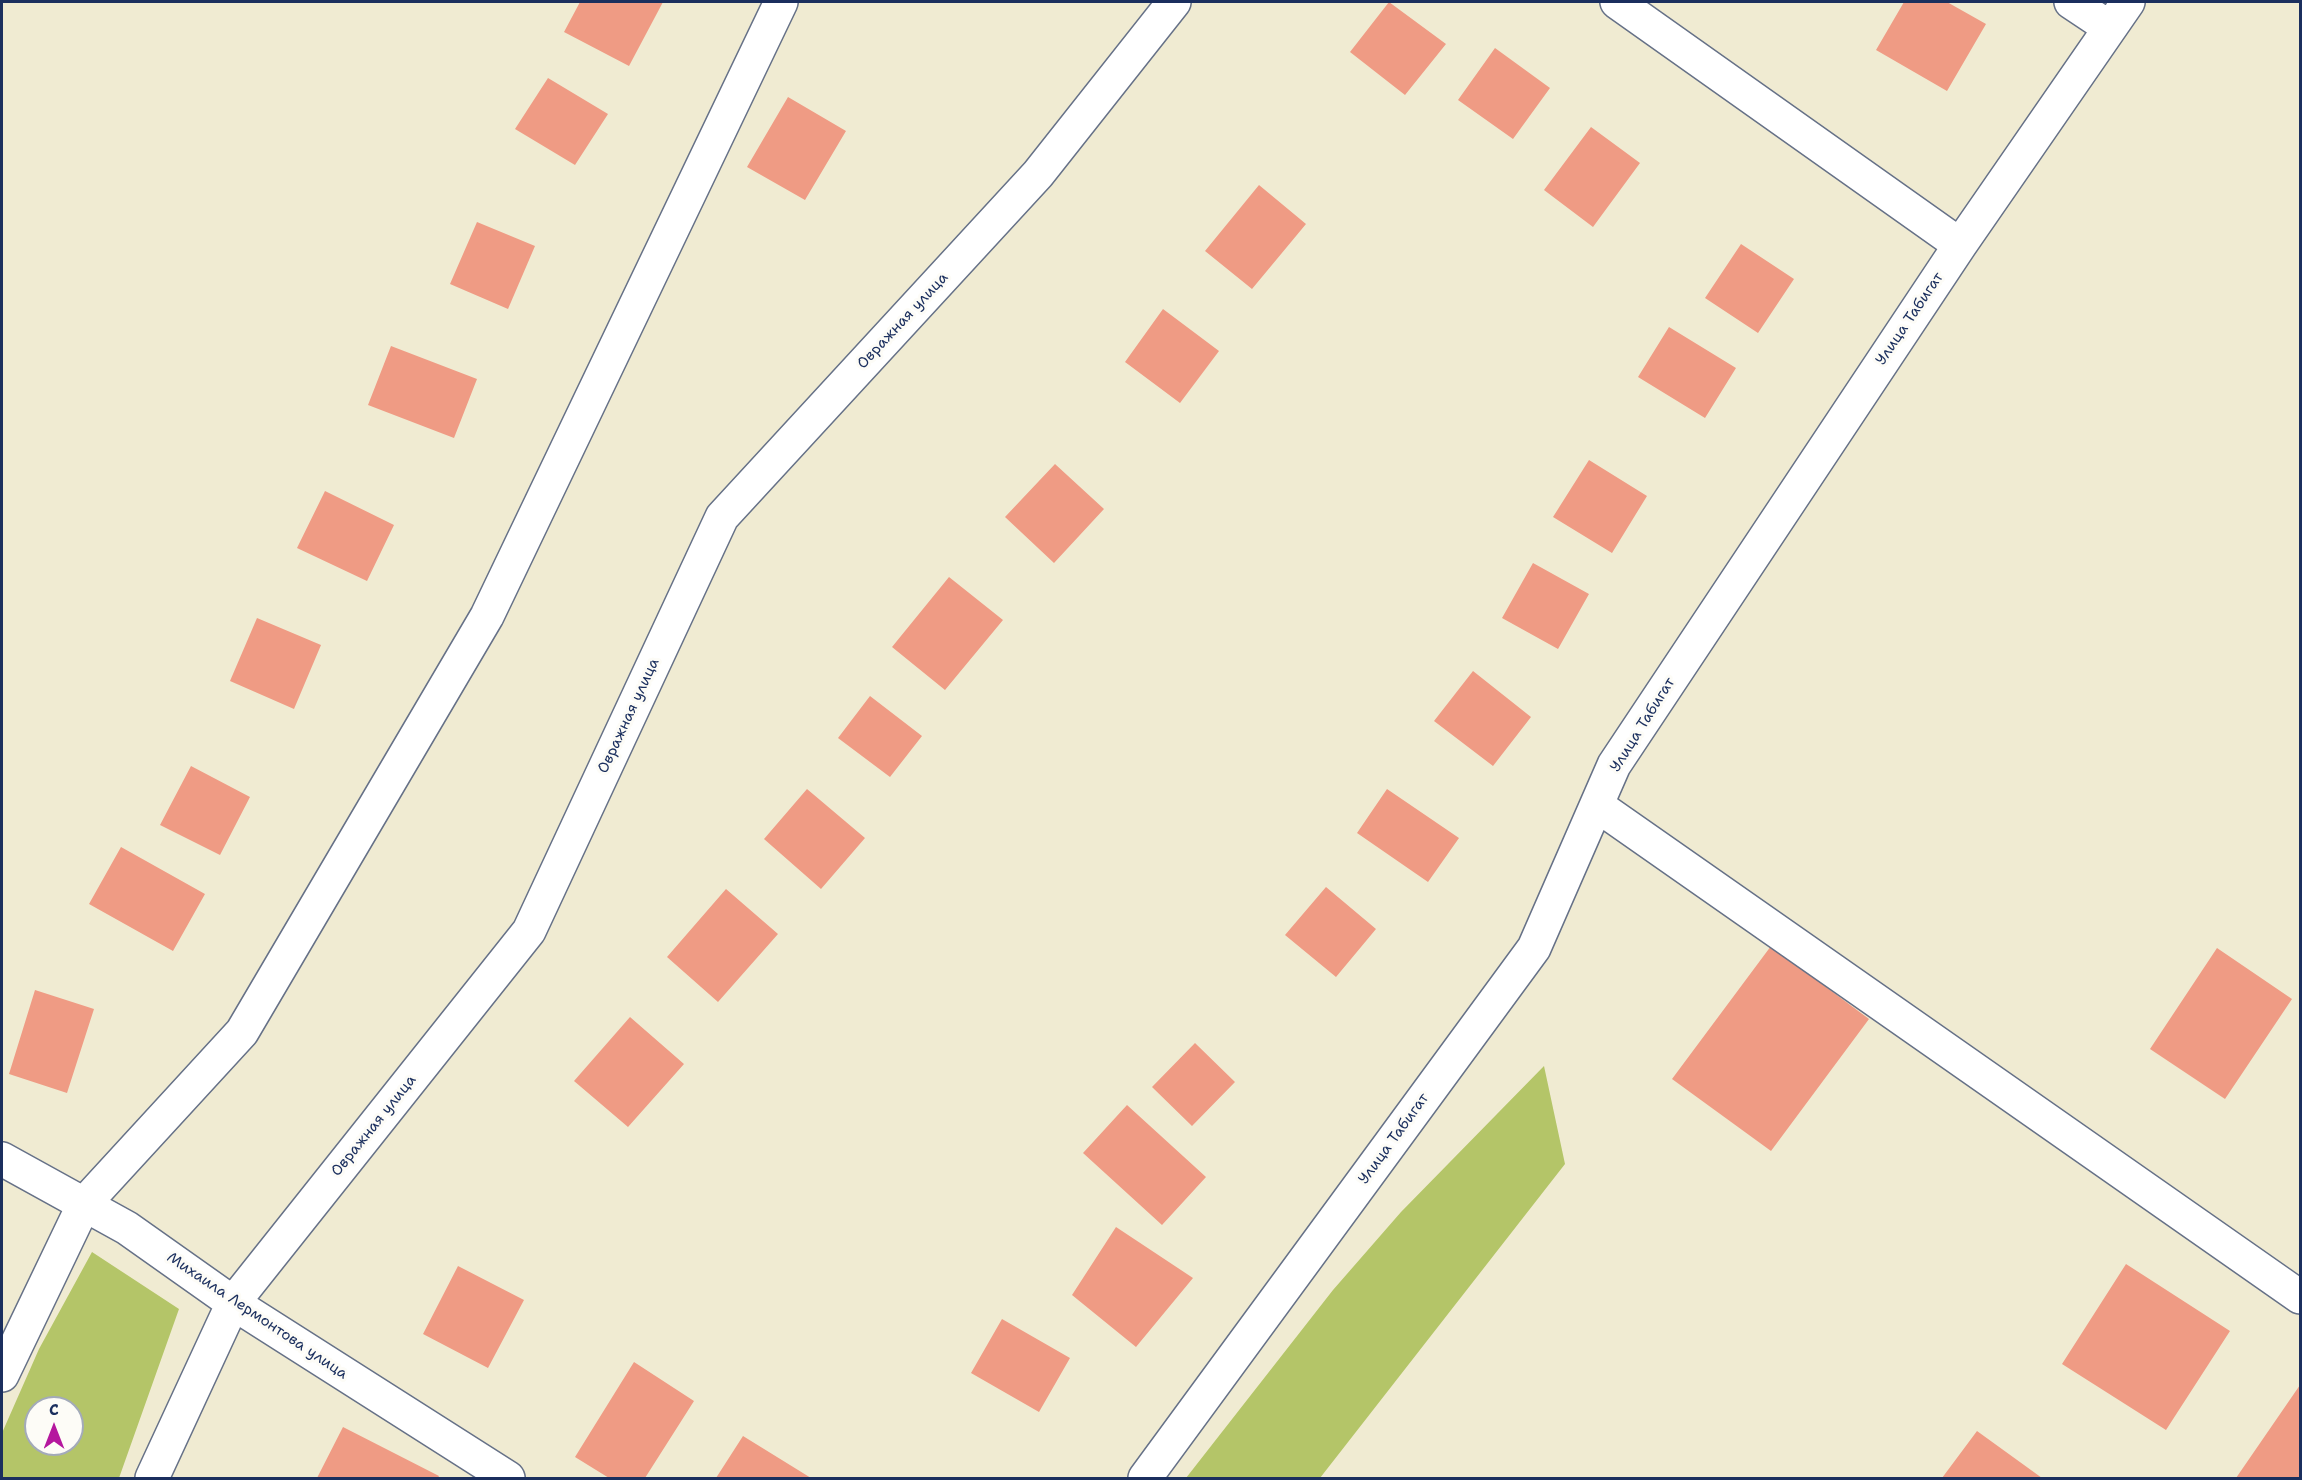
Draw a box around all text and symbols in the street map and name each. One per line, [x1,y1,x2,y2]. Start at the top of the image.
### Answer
street label: Овражная улица [854,269,952,373]
street label: Улица Табигат [1872,269,1948,369]
street label: Овражная улица [594,656,664,776]
street label: Улица Табигат [1607,674,1679,776]
street label: Овражная улица [328,1072,420,1180]
street label: Улица Табигат [1355,1090,1433,1188]
street label: Михаила Лермонтова улица [163,1249,351,1383]
north arrow [24,1396,84,1456]
text: С [49,1399,59,1420]

